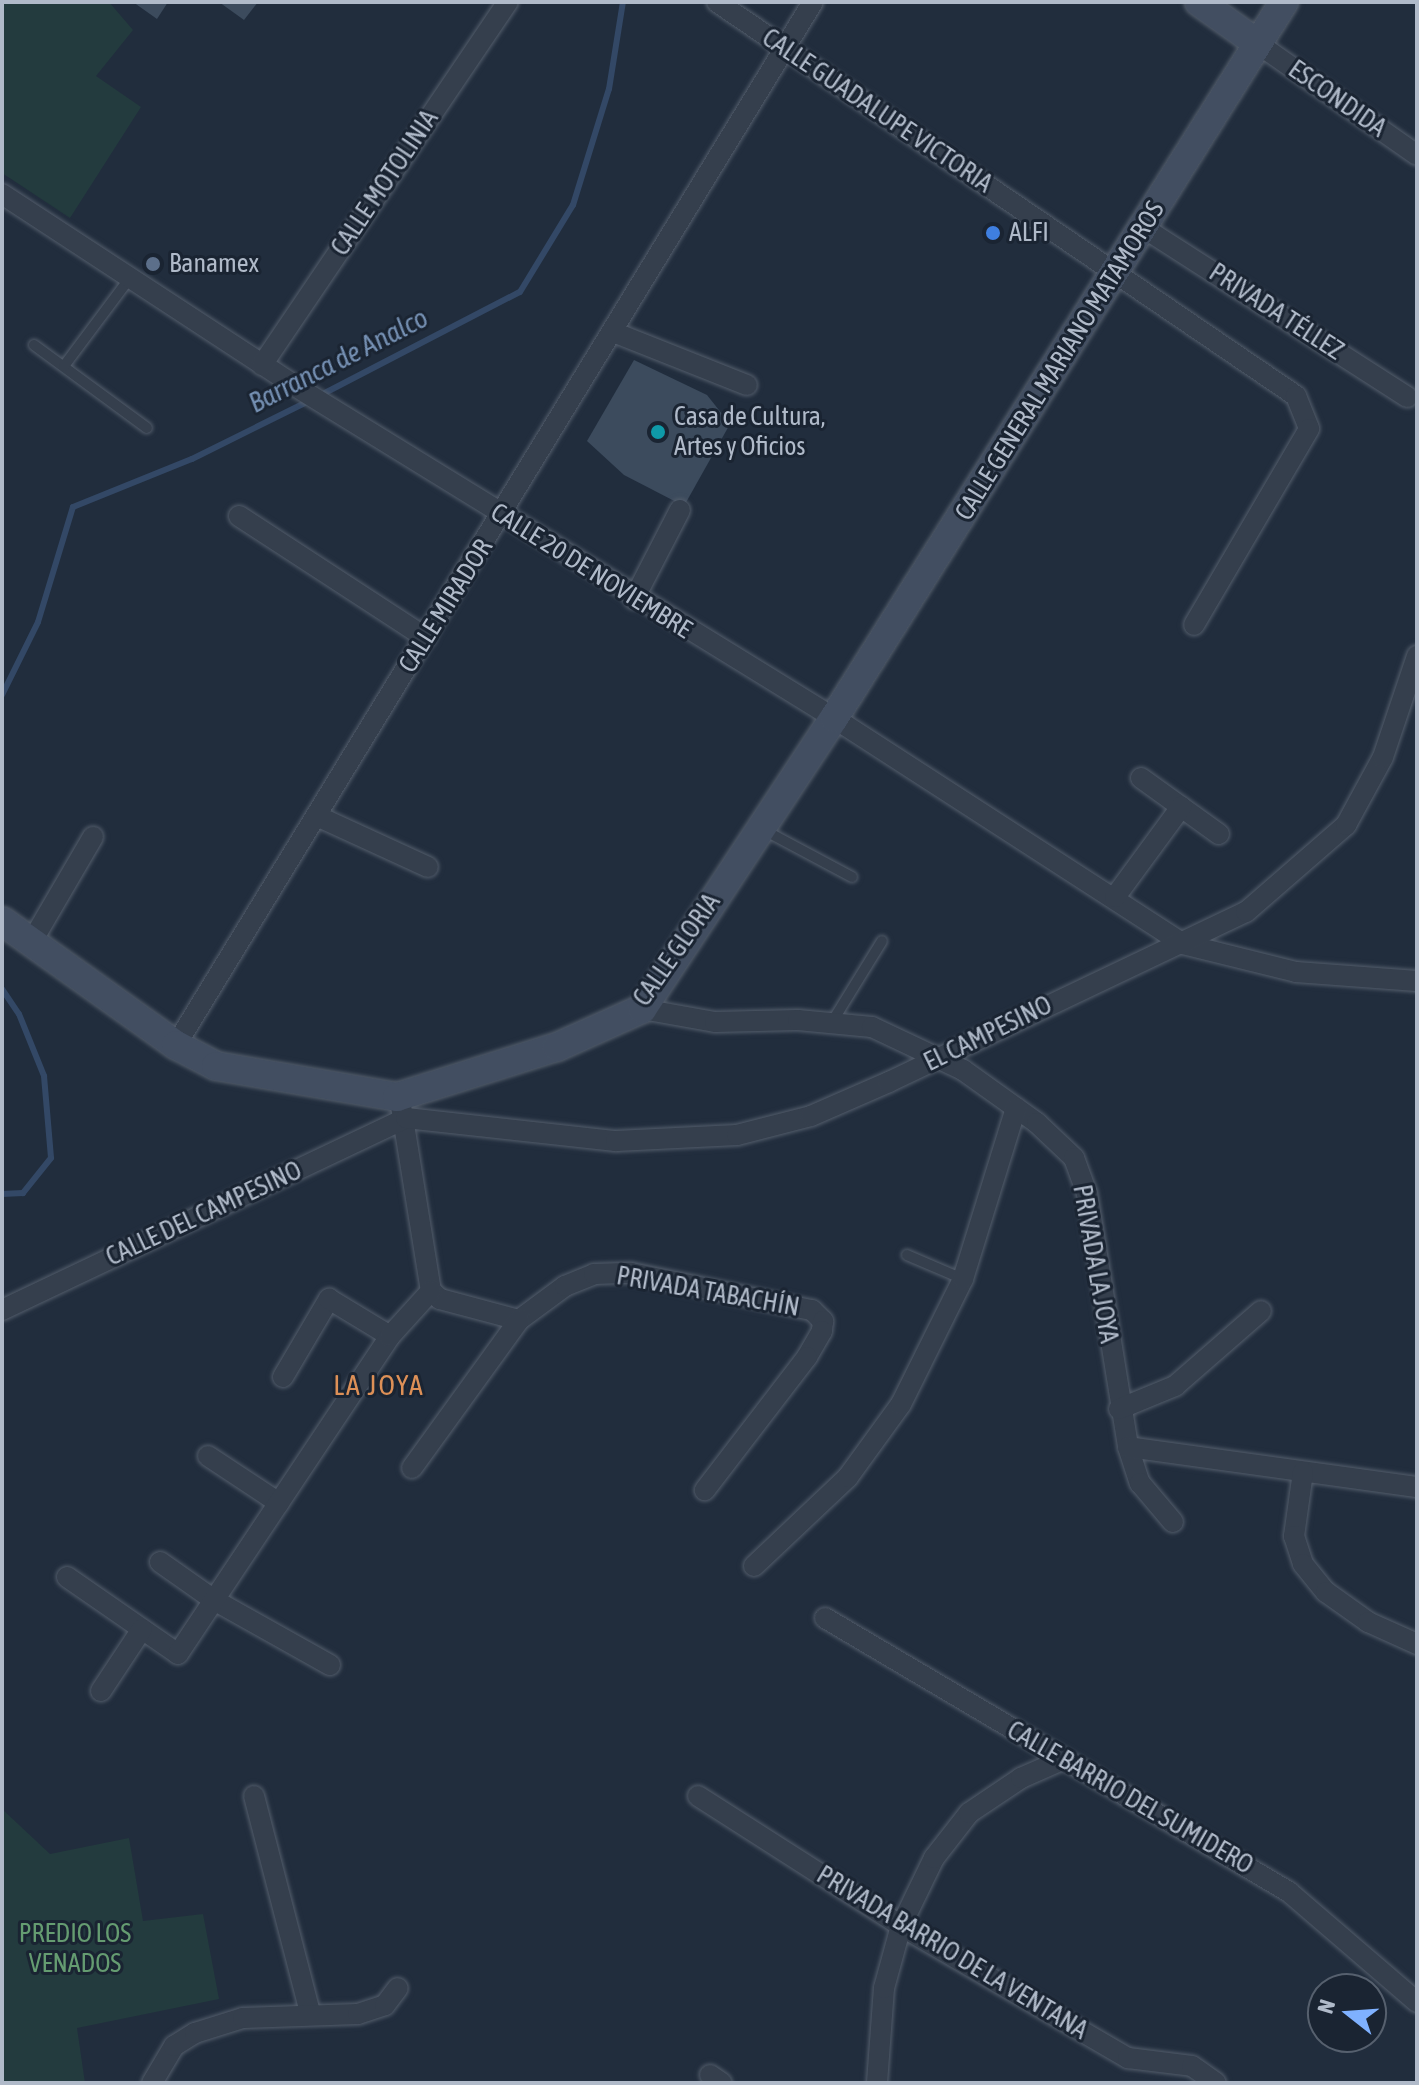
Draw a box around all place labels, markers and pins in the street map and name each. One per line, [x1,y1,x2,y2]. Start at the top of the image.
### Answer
place label: ALFI [1009,217,1049,249]
marker: ALFI [984,224,1002,242]
place label: Banamex [169,248,259,280]
marker: Banamex [144,255,162,273]
place label: Casa de Cultura, Artes y Oficios [674,401,825,462]
marker: Casa de Cultura, Artes y Oficios [649,423,667,441]

